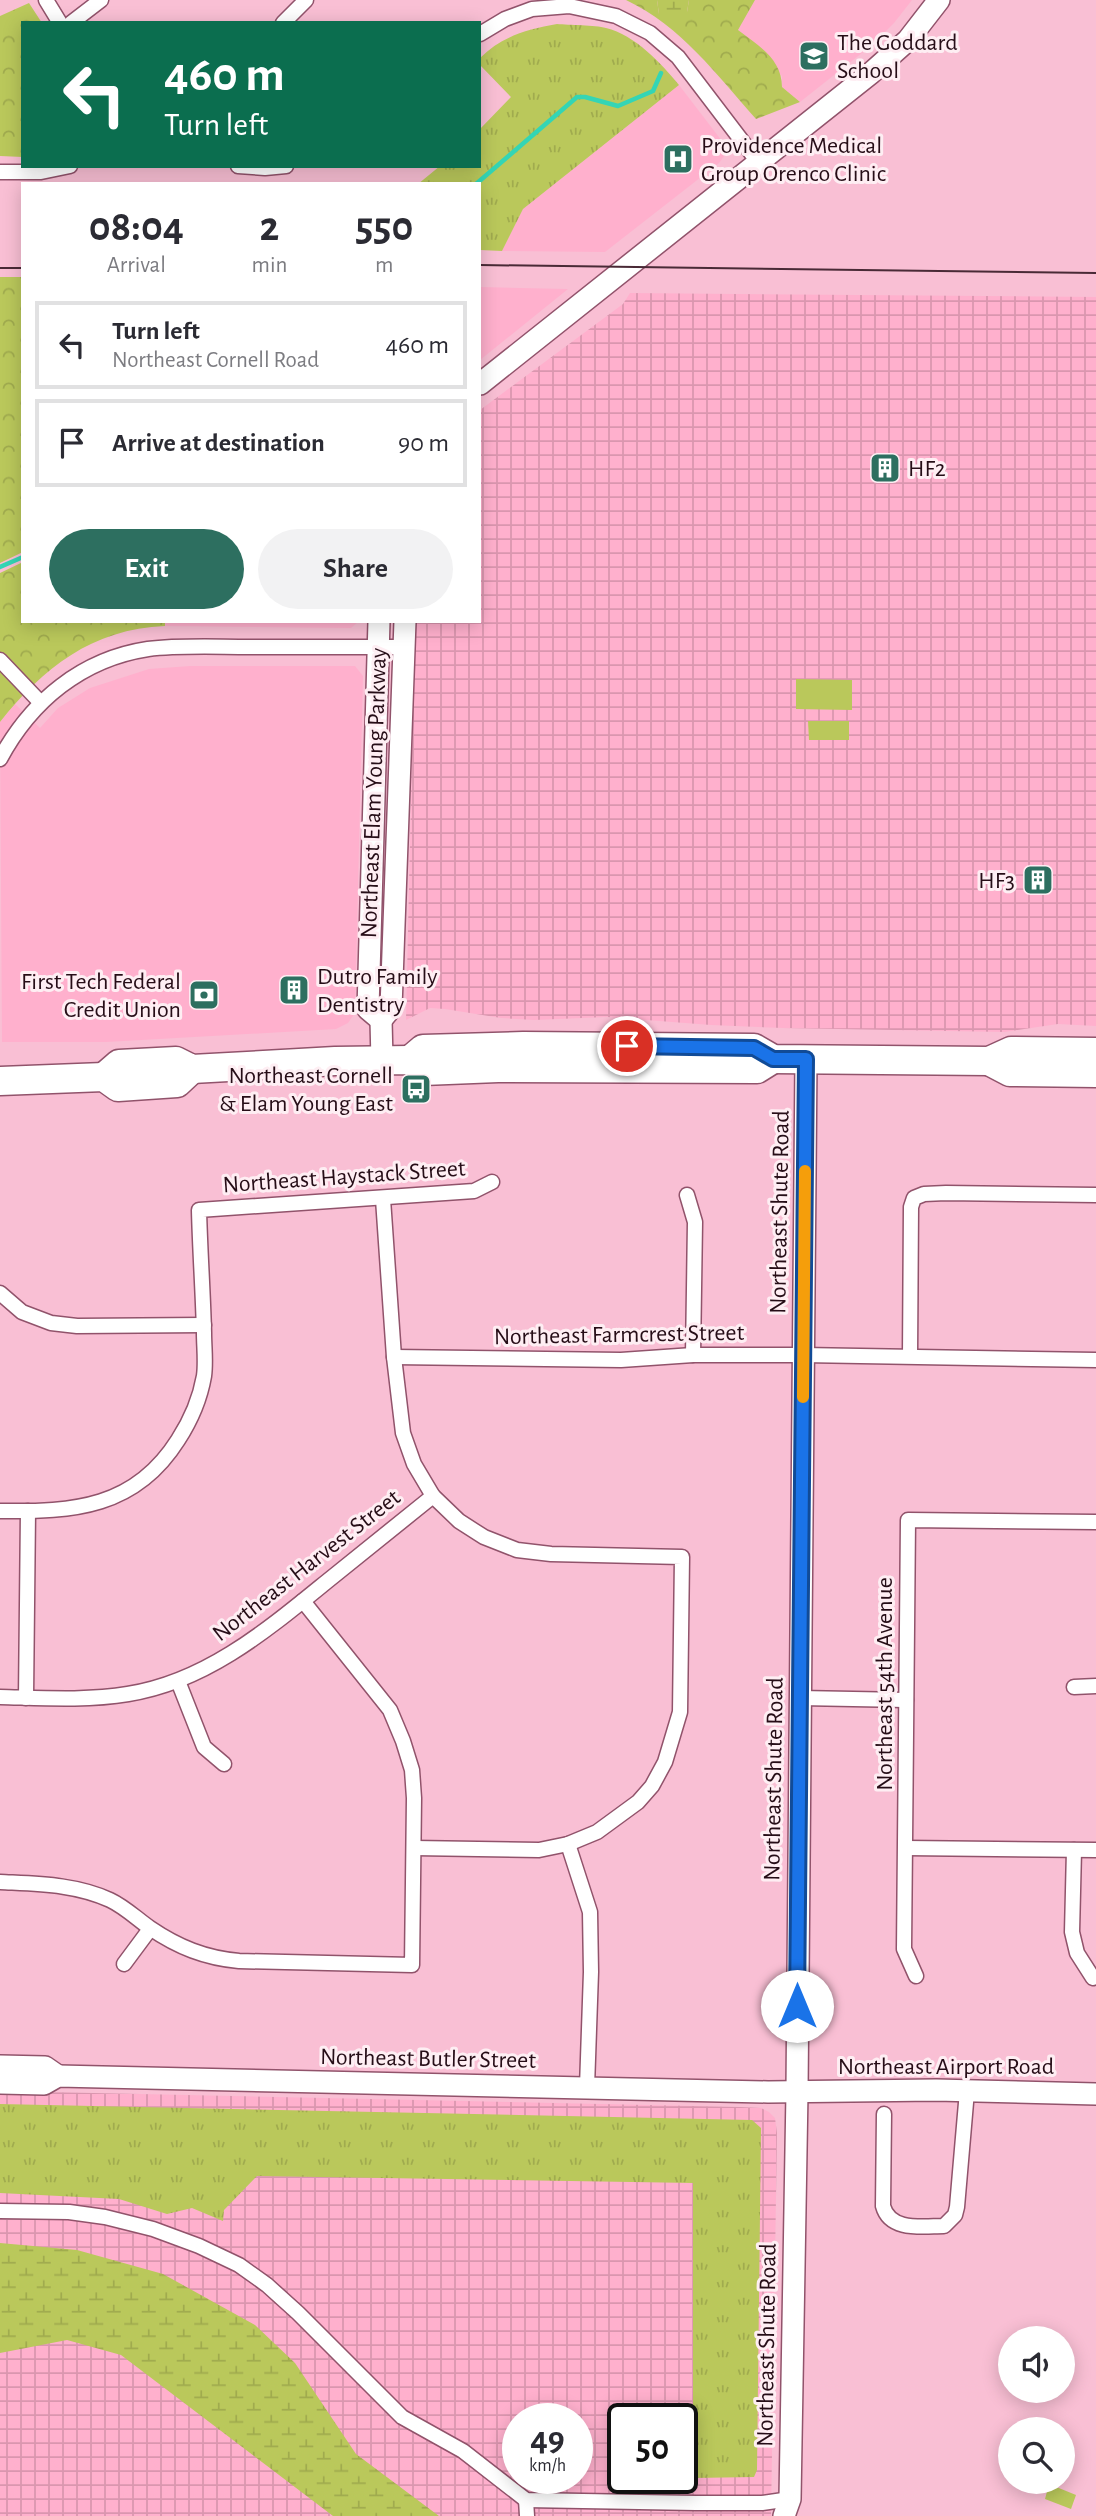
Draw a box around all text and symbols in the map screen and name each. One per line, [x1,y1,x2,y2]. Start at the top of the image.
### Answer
place label: The Goddard School [837,31,958,83]
school or university icon: The Goddard School [797,39,831,73]
icon: left [49,49,140,140]
text: 460 m [164,51,285,100]
text: Turn left [164,109,268,141]
place label: Providence Medical Group Orenco Clinic [701,134,886,186]
hospital icon: Providence Medical Group Orenco Clinic [661,142,695,176]
text: 08:04 [89,206,184,248]
text: 2 [260,206,279,248]
text: 550 [355,206,413,248]
text: Arrival [107,254,166,277]
text: min [252,254,287,277]
text: m [375,254,393,277]
text: Turn left [112,318,200,344]
icon: left [53,326,91,364]
text: 460 m [385,332,449,358]
text: Northeast Cornell Road [112,349,319,372]
icon: arrive [53,424,91,462]
text: Arrive at destination [112,430,325,456]
text: 90 m [398,430,449,456]
building icon: HF2 [868,451,902,485]
place label: HF2 [908,457,946,481]
button: Exit [49,529,244,609]
button: Share [258,529,453,609]
street label: Northeast Elam Young Parkway [357,647,391,939]
building icon: HF3 [1021,863,1055,897]
place label: HF3 [978,869,1015,893]
place label: Dutro Family Dentistry [317,965,438,1017]
place label: First Tech Federal Credit Union [21,970,181,1022]
building icon: Dutro Family Dentistry [277,973,311,1007]
bank icon: First Tech Federal Credit Union [187,978,221,1012]
pin [597,1016,657,1076]
icon: arrive [608,1027,646,1065]
place label: Northeast Cornell & Elam Young East [219,1064,393,1116]
bus stop icon: Northeast Cornell & Elam Young East [399,1072,433,1106]
street label: Northeast Shute Road [766,1110,794,1314]
street label: Northeast Haystack Street [222,1157,467,1197]
street label: Northeast Farmcrest Street [494,1321,745,1349]
street label: Northeast Harvest Street [208,1485,405,1646]
street label: Northeast 54th Avenue [873,1577,897,1791]
street label: Northeast Shute Road [760,1677,788,1881]
position arrow [760,1969,834,2043]
street label: Northeast Butler Street [320,2045,537,2073]
street label: Northeast Airport Road [838,2055,1054,2079]
street label: Northeast Shute Road [753,2243,781,2447]
map controls [998,2326,1075,2494]
button: sound [998,2326,1075,2403]
speed limit sign: 50 [607,2403,698,2494]
button: search [998,2417,1075,2494]
text: 49 [530,2422,565,2457]
text: km/h [529,2457,566,2475]

